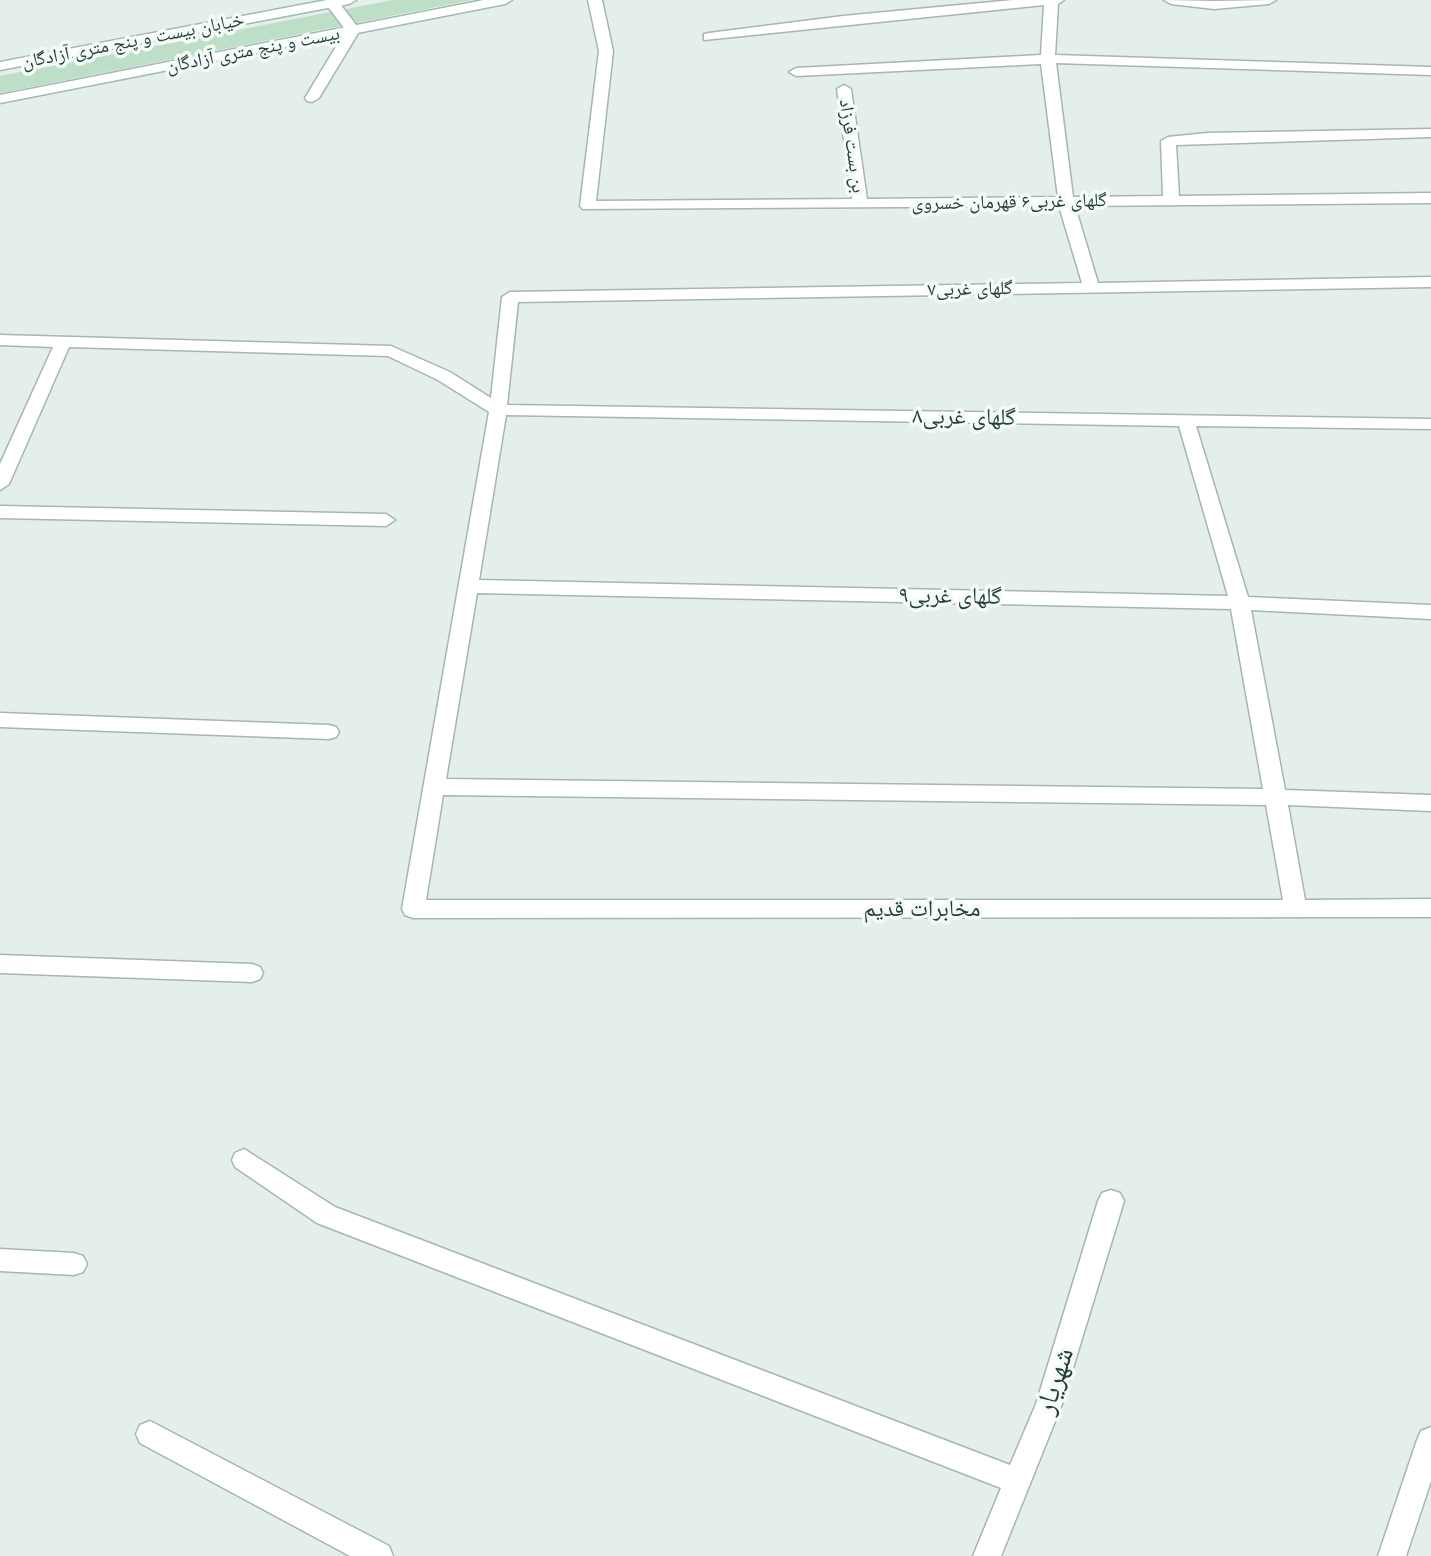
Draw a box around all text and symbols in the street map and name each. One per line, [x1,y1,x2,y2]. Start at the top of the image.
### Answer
street label: خیابان بیست و پنج متری آزادگان [20,8,246,74]
street label: بیست و پنج متری آزادگان [164,22,342,78]
street label: بن بست فرزاد [834,97,870,195]
street label: گلهای غربی۶ قهرمان خسروی [911,189,1107,215]
street label: گلهای غربی۷ [927,277,1013,301]
street label: گلهای غربی۸ [912,402,1016,432]
street label: گلهای غربی۹ [898,581,1002,611]
street label: مخابرات قدیم [864,895,980,923]
street label: شهریار [1029,1344,1081,1418]

